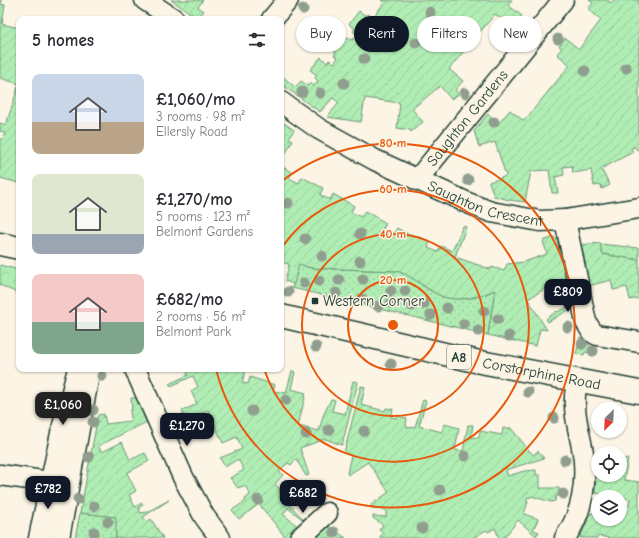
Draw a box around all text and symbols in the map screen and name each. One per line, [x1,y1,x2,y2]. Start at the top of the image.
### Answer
chip: Buy [296,16,346,52]
chip: Rent [354,16,409,52]
chip: Filters [417,16,481,52]
chip: New [489,16,542,52]
icon: filters [246,29,268,51]
text: 5 homes [32,31,94,50]
street label: Saughton Gardens [423,66,512,170]
icon: home [64,90,112,138]
text: £1,060/mo [156,90,235,109]
text: 3 rooms · 98 m² [156,109,245,124]
text: Ellersly Road [156,124,228,139]
text: 80 m [380,136,406,150]
street label: Saughton Crescent [425,177,544,230]
text: 60 m [380,182,406,196]
icon: home [64,190,112,238]
text: £1,270/mo [156,190,233,209]
text: 5 rooms · 123 m² [156,209,250,224]
text: Belmont Gardens [156,224,253,239]
text: 40 m [380,227,406,241]
text: 20 m [380,273,406,287]
pin: £809 [544,279,592,313]
text: £809 [553,284,583,299]
icon: home [64,290,112,338]
text: £682/mo [156,290,223,309]
place label: Western Corner [323,292,424,310]
marker: Western Corner [310,296,320,306]
text: 2 rooms · 56 m² [156,309,245,324]
centre of rings [386,318,400,332]
text: Belmont Park [156,324,231,339]
road number: A8 [447,345,471,369]
street label: Corstorphine Road [481,354,602,394]
pin: £1,060 [30,392,96,426]
text: £1,060 [44,397,82,412]
north arrow [591,402,627,438]
map controls [591,402,627,526]
pin: £1,270 [154,413,220,447]
text: £1,270 [169,418,205,433]
button: locate [591,446,627,482]
pin: £782 [24,476,72,510]
pin: £682 [279,480,327,514]
text: £782 [34,481,62,496]
text: £682 [289,485,317,500]
button: layers [591,490,627,526]

